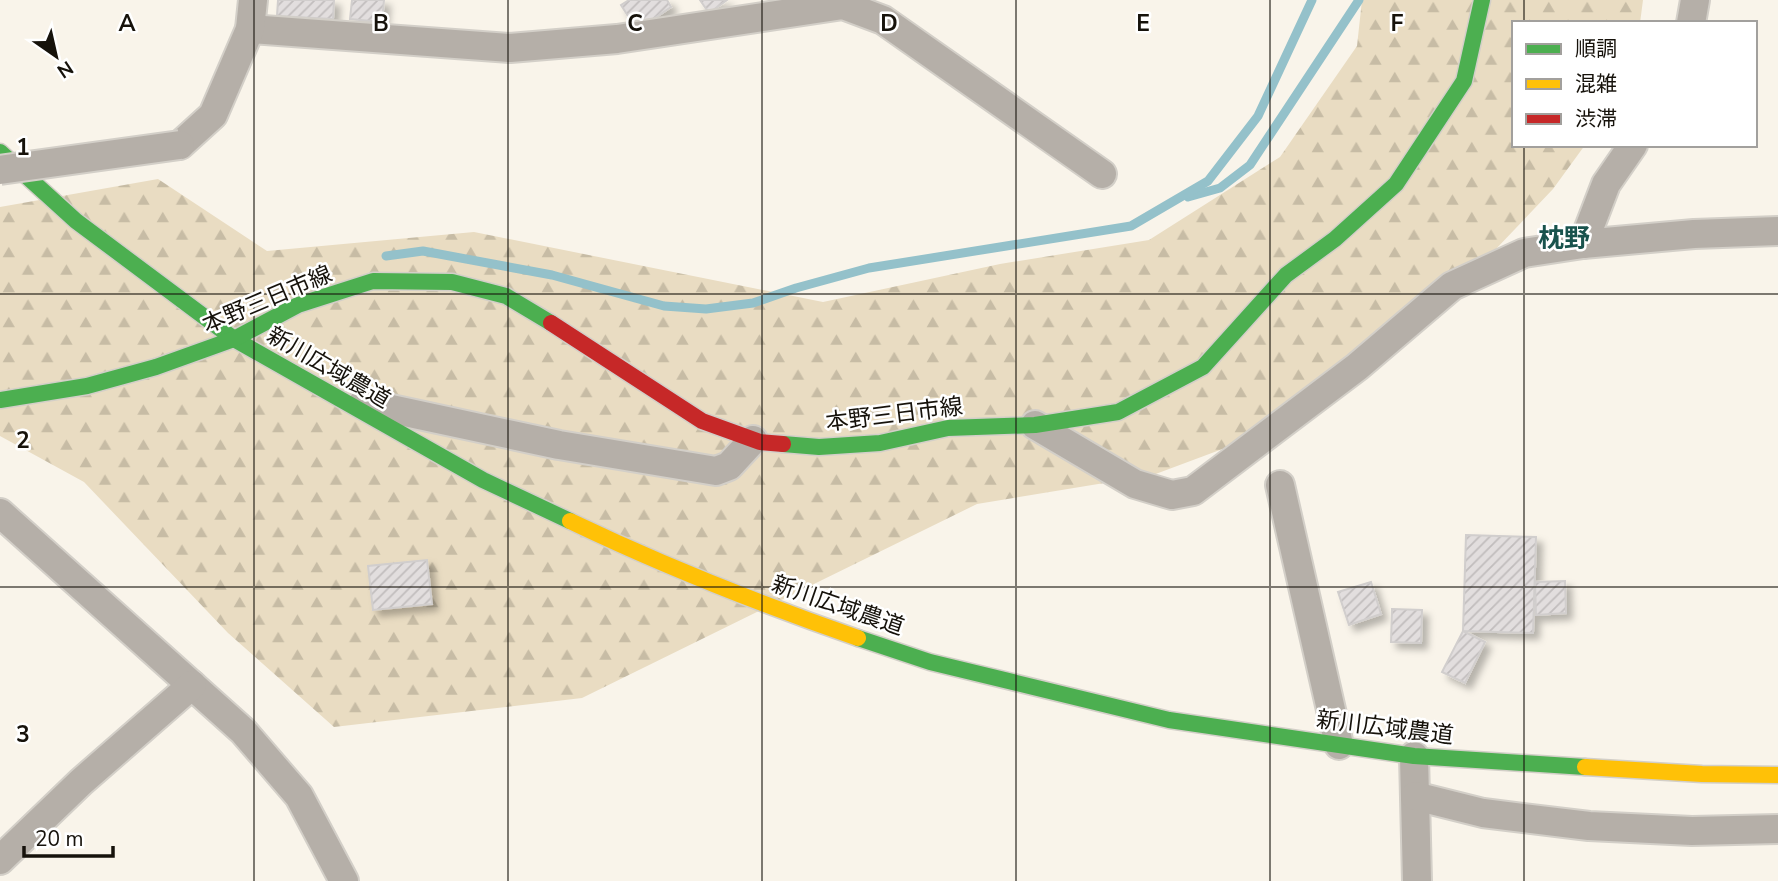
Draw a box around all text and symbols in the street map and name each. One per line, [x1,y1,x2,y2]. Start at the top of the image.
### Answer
text: A [118,8,136,39]
text: B [373,8,389,39]
text: C [627,8,643,39]
text: D [880,8,898,39]
text: E [1136,8,1150,39]
text: F [1391,8,1404,39]
north arrow [21,21,91,91]
legend [1512,21,1757,147]
text: 順調 [1575,35,1617,63]
text: N [52,55,78,84]
text: 混雑 [1575,70,1617,98]
text: 渋滞 [1575,105,1617,133]
text: 1 [16,132,30,163]
district label: 枕野 [1538,221,1590,256]
street label: 本野三日市線 [198,258,337,341]
street label: 新川広域農道 [261,320,396,415]
street label: 本野三日市線 [824,391,964,438]
text: 2 [16,425,30,456]
street label: 新川広域農道 [768,568,908,643]
street label: 新川広域農道 [1315,704,1455,751]
text: 3 [16,719,30,750]
scale bar [24,814,114,858]
text: 20 m [35,825,84,853]

